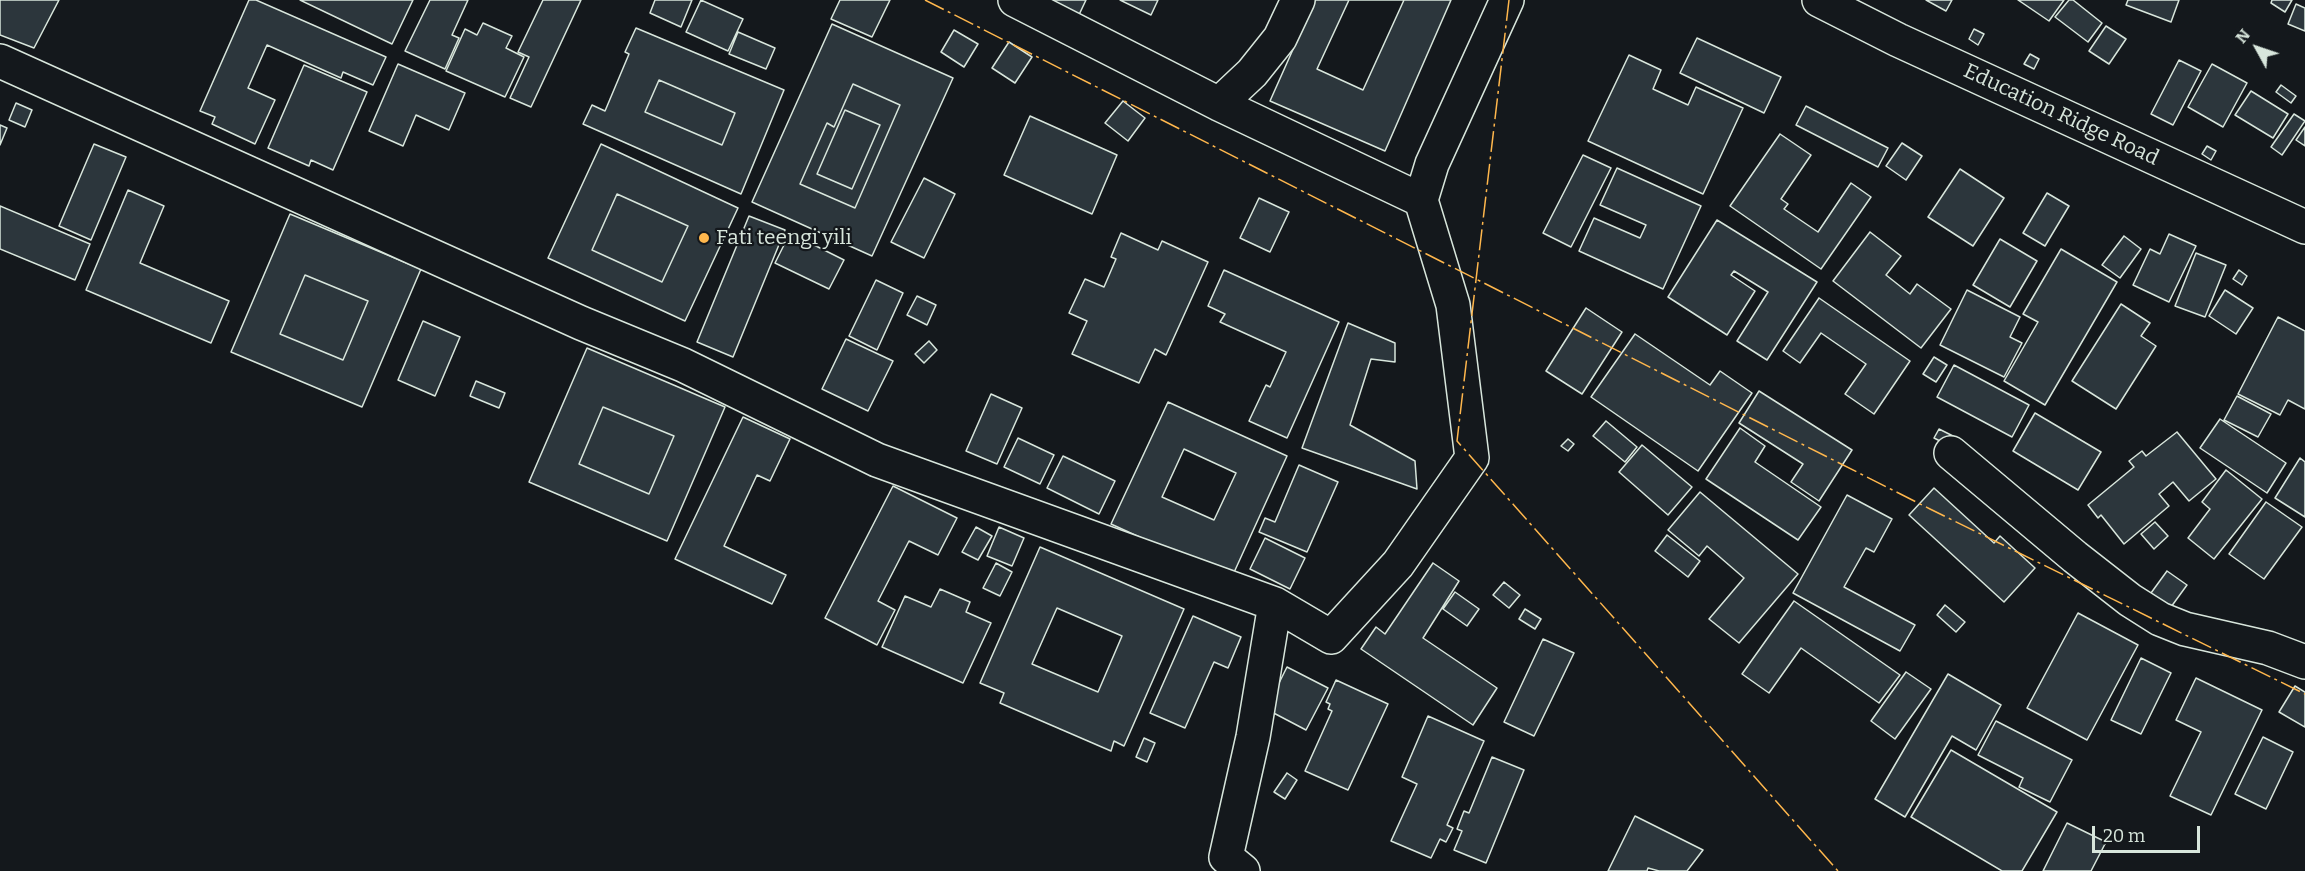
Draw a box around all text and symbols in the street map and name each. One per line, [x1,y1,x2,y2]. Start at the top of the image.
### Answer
north arrow [2227,18,2287,78]
text: N [2232,25,2254,47]
street label: Education Ridge Road [1959,59,2163,171]
place label: Fati teengi yili [716,225,852,251]
marker: Fati teengi yili [697,231,711,245]
scale bar [2095,814,2203,852]
text: 20 m [2103,825,2145,847]

